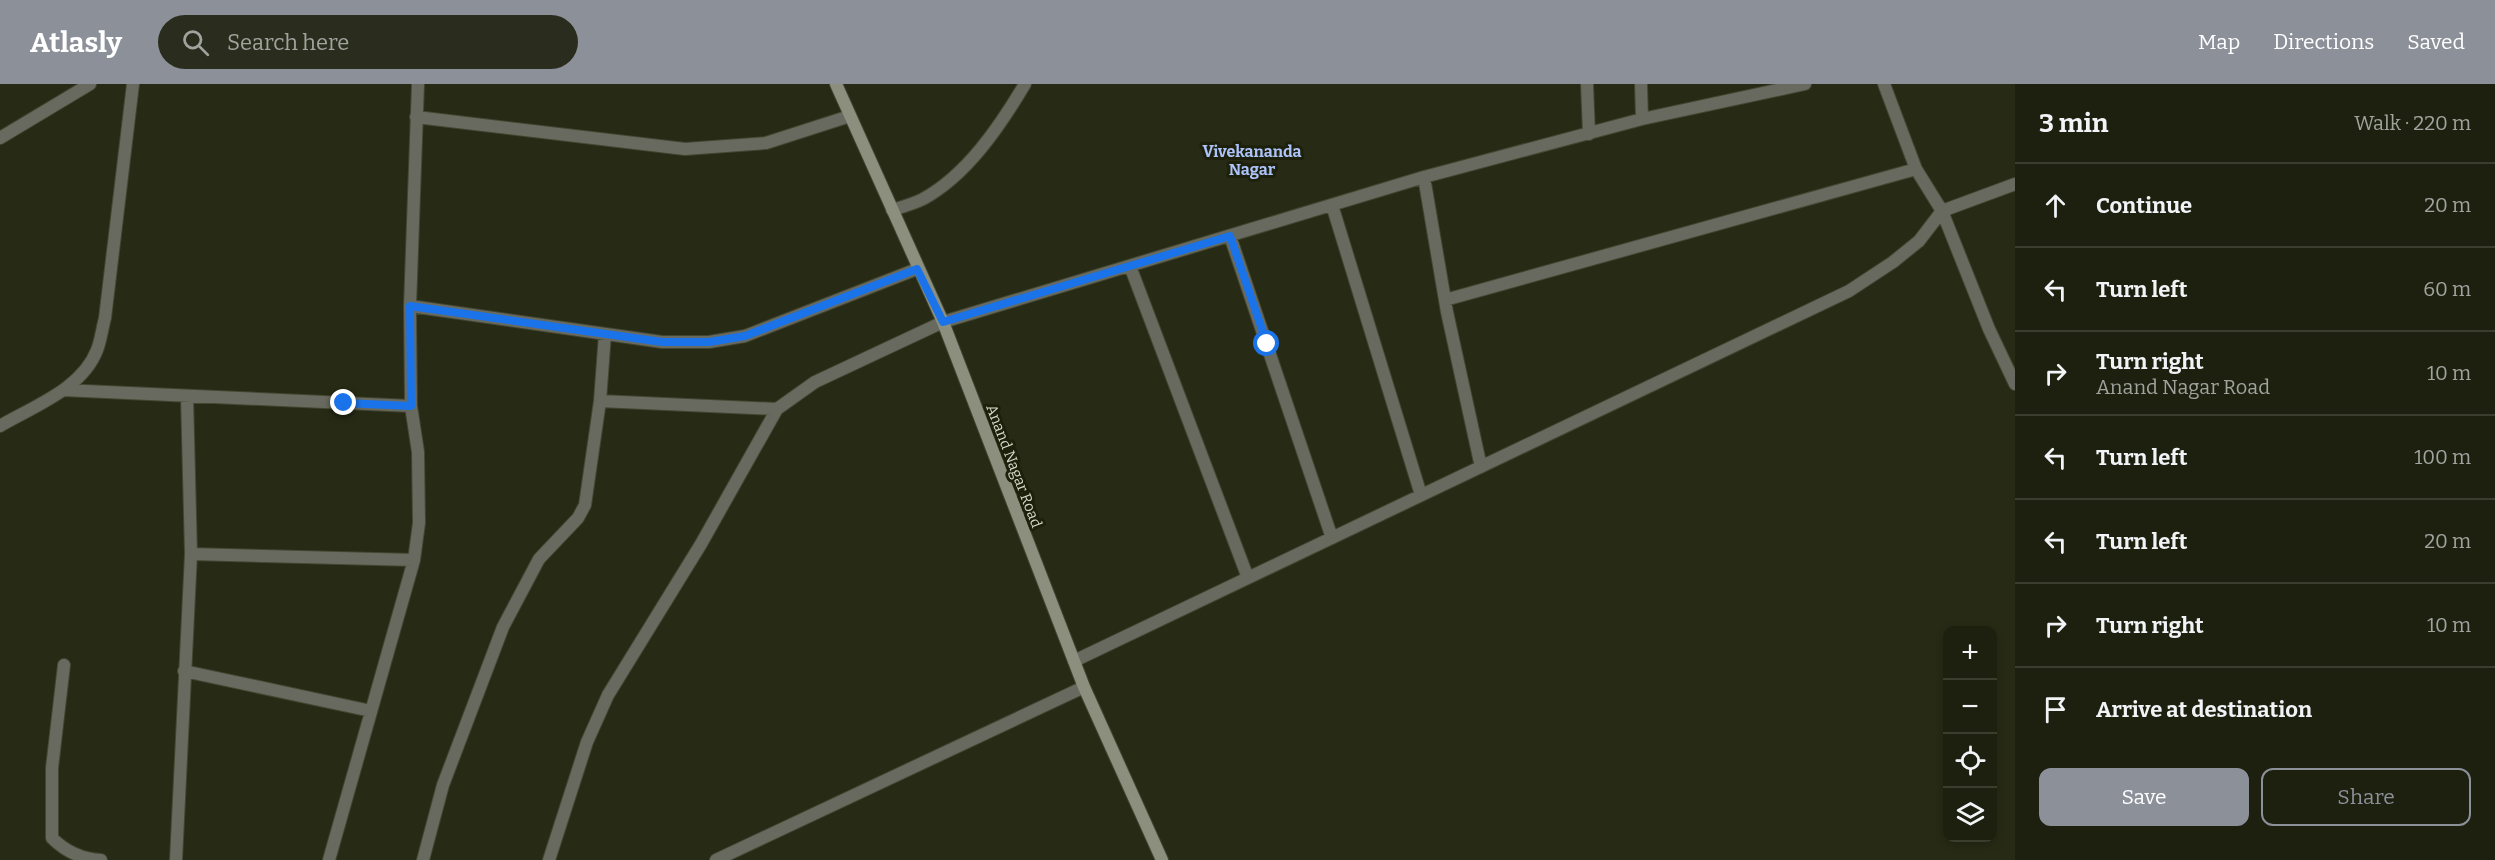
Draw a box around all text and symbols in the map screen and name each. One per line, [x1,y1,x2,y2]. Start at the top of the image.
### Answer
search box [158,15,578,69]
text: Atlasly [30,26,122,59]
icon: search [179,26,212,59]
text: Search here [227,29,349,56]
text: Map [2198,29,2240,55]
text: Directions [2273,29,2374,55]
text: Saved [2407,29,2465,55]
text: 3 min [2039,108,2108,139]
text: Walk · 220 m [2354,111,2471,135]
district label: Vivekananda Nagar [1202,142,1302,179]
icon: ahead [2039,189,2072,222]
text: Continue [2096,192,2192,219]
text: 20 m [2424,193,2471,217]
icon: left [2039,273,2072,306]
text: Turn left [2096,276,2188,303]
text: 60 m [2423,277,2471,301]
route start [1253,330,1279,356]
text: Turn right [2096,348,2204,375]
icon: right [2039,357,2072,390]
text: 10 m [2427,361,2471,385]
text: Anand Nagar Road [2096,375,2270,399]
route end [330,389,356,415]
street label: Anand Nagar Road [982,402,1046,530]
icon: left [2039,441,2072,474]
text: Turn left [2096,444,2188,471]
text: 100 m [2414,445,2471,469]
icon: left [2039,525,2072,558]
text: Turn left [2096,528,2188,555]
text: 20 m [2424,529,2471,553]
icon: right [2039,609,2072,642]
text: Turn right [2096,612,2204,639]
text: 10 m [2427,613,2471,637]
map controls [1943,626,1997,842]
button: + [1943,626,1997,680]
button: − [1943,680,1997,734]
icon: arrive [2039,693,2072,726]
text: Arrive at destination [2096,696,2312,723]
button: locate [1943,734,1997,788]
button: Save [2039,768,2249,826]
button: Share [2261,768,2471,826]
button: layers [1943,788,1997,842]

